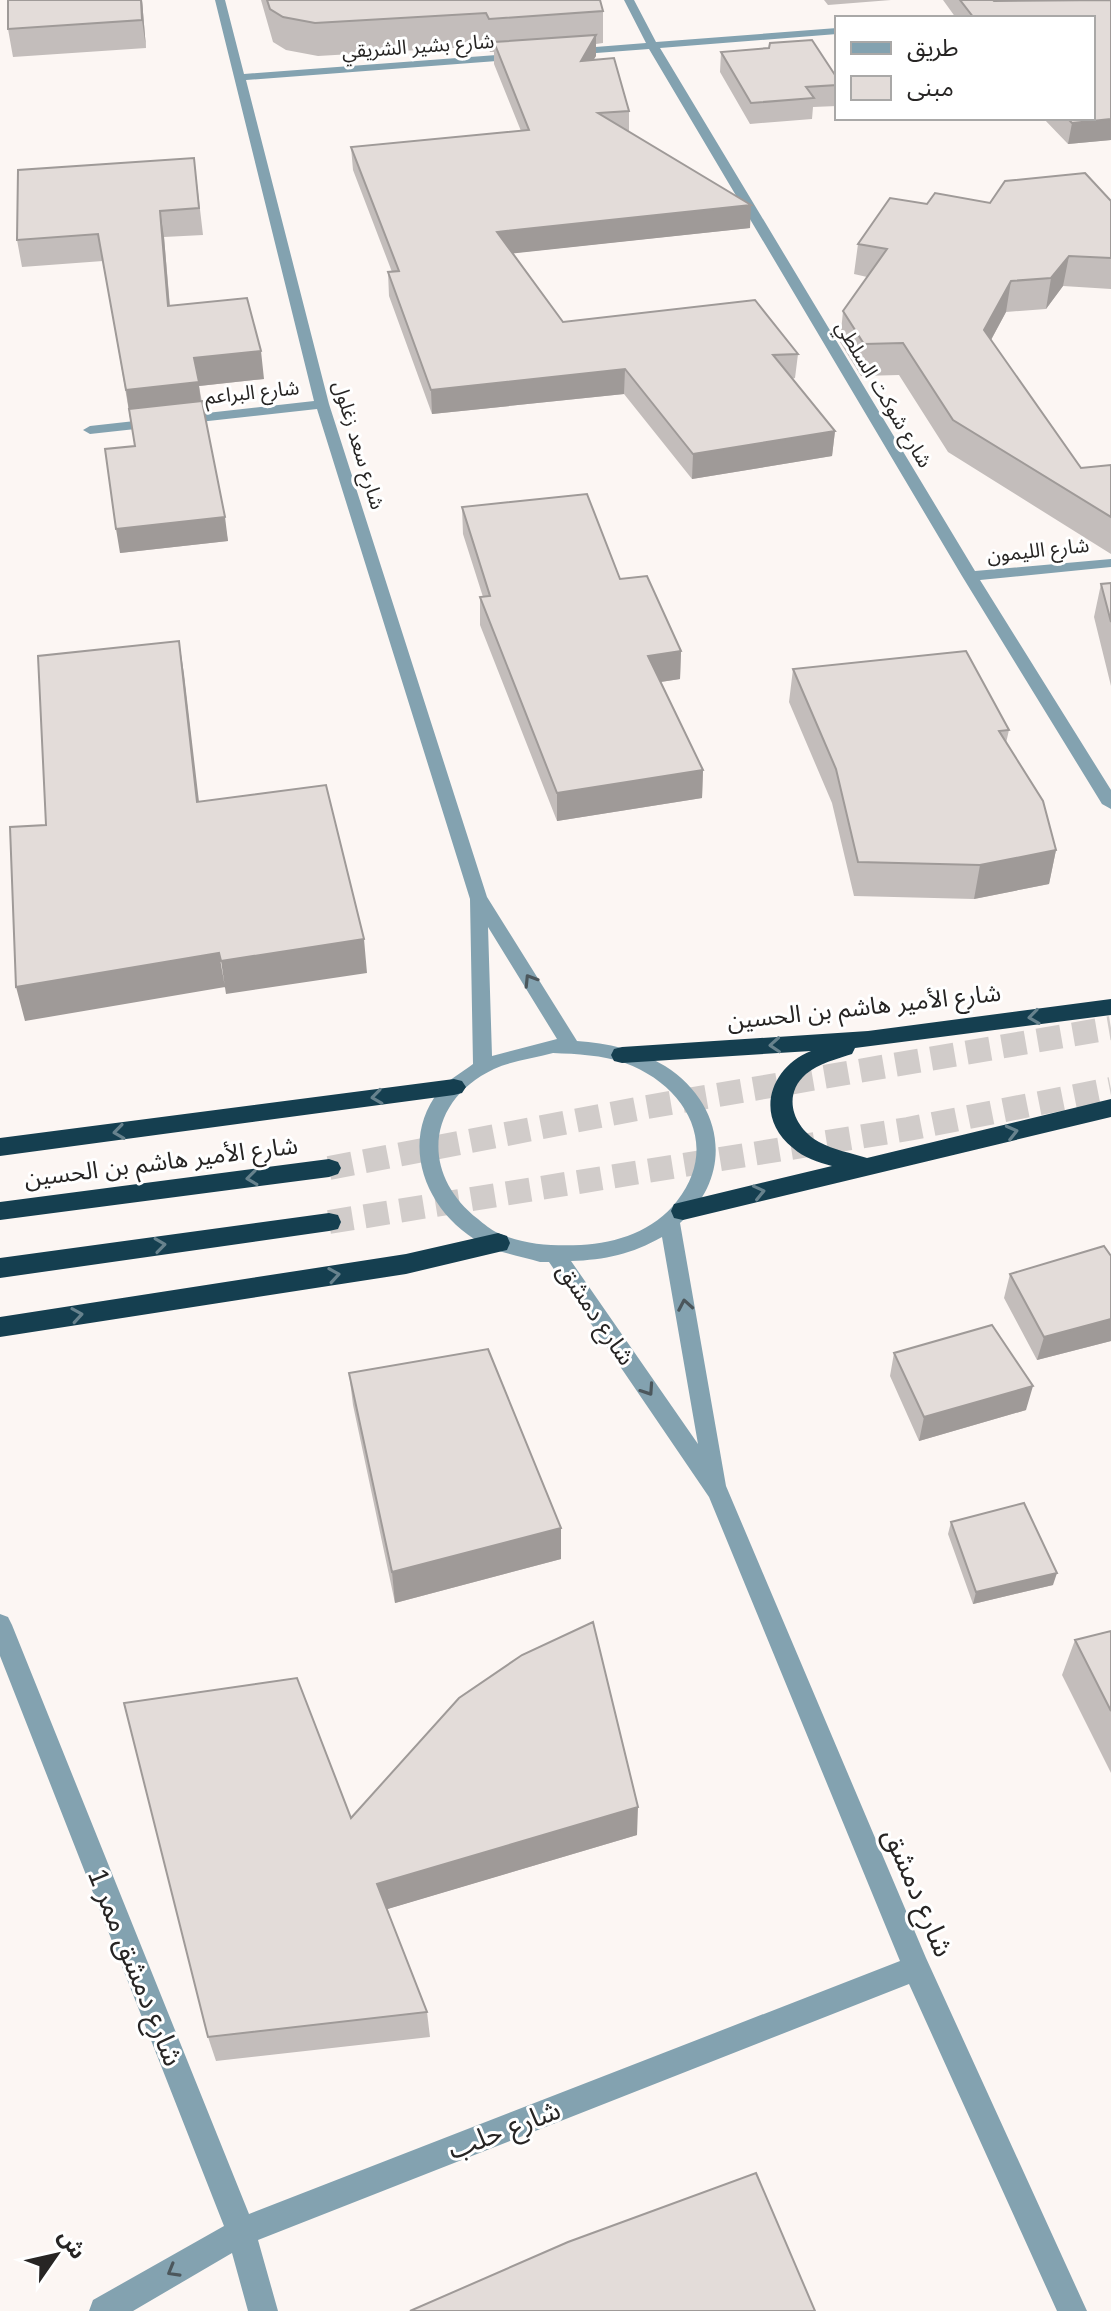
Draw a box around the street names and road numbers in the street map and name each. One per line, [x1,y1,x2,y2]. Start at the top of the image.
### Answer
street label: شارع بشير الشريقي [341,30,495,67]
street label: شارع شوكت السلطي [828,317,936,474]
street label: شارع البراعم [204,376,301,412]
street label: شارع سعد زغلول [325,378,389,513]
street label: شارع الليمون [986,534,1091,570]
street label: شارع الأمير هاشم بن الحسين [726,979,1003,1038]
street label: شارع الأمير هاشم بن الحسين [23,1131,300,1196]
street label: شارع دمشق [549,1258,640,1372]
street label: شارع دمشق [873,1823,960,1963]
street label: شارع دمشق ممر 1 [77,1864,189,2072]
street label: شارع حلب [444,2094,567,2170]

